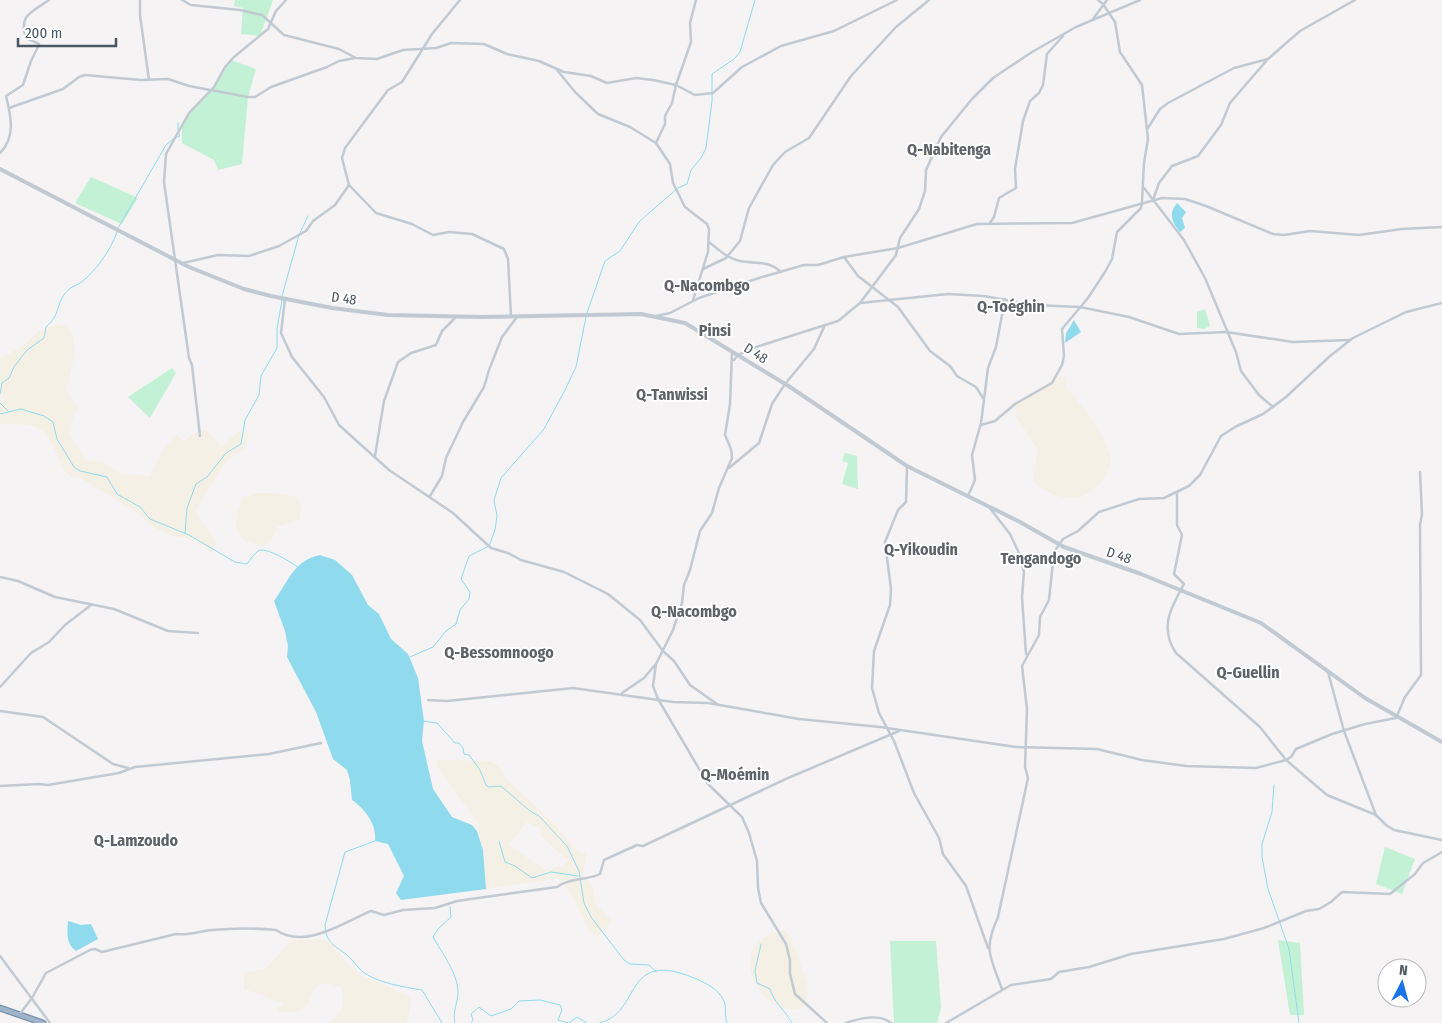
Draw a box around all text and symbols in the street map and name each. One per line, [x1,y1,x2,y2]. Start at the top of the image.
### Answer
scale bar [18,15,115,47]
text: 200 m [25,24,62,42]
district label: Q-Nabitenga [907,140,991,159]
district label: Q-Nacombgo [664,276,750,295]
street label: D 48 [330,288,358,309]
district label: Q-Toéghin [977,297,1045,316]
district label: Pinsi [699,321,731,340]
street label: D 48 [741,340,771,367]
district label: Q-Tanwissi [636,385,708,404]
district label: Q-Yikoudin [884,540,958,559]
street label: D 48 [1104,543,1134,568]
district label: Tengandogo [1001,549,1082,568]
district label: Q-Nacombgo [651,602,737,621]
district label: Q-Bessomnoogo [444,643,554,662]
district label: Q-Guellin [1216,663,1280,682]
district label: Q-Moémin [701,765,770,784]
district label: Q-Lamzoudo [94,831,179,850]
north arrow [1377,958,1427,1008]
text: N [1398,962,1408,979]

